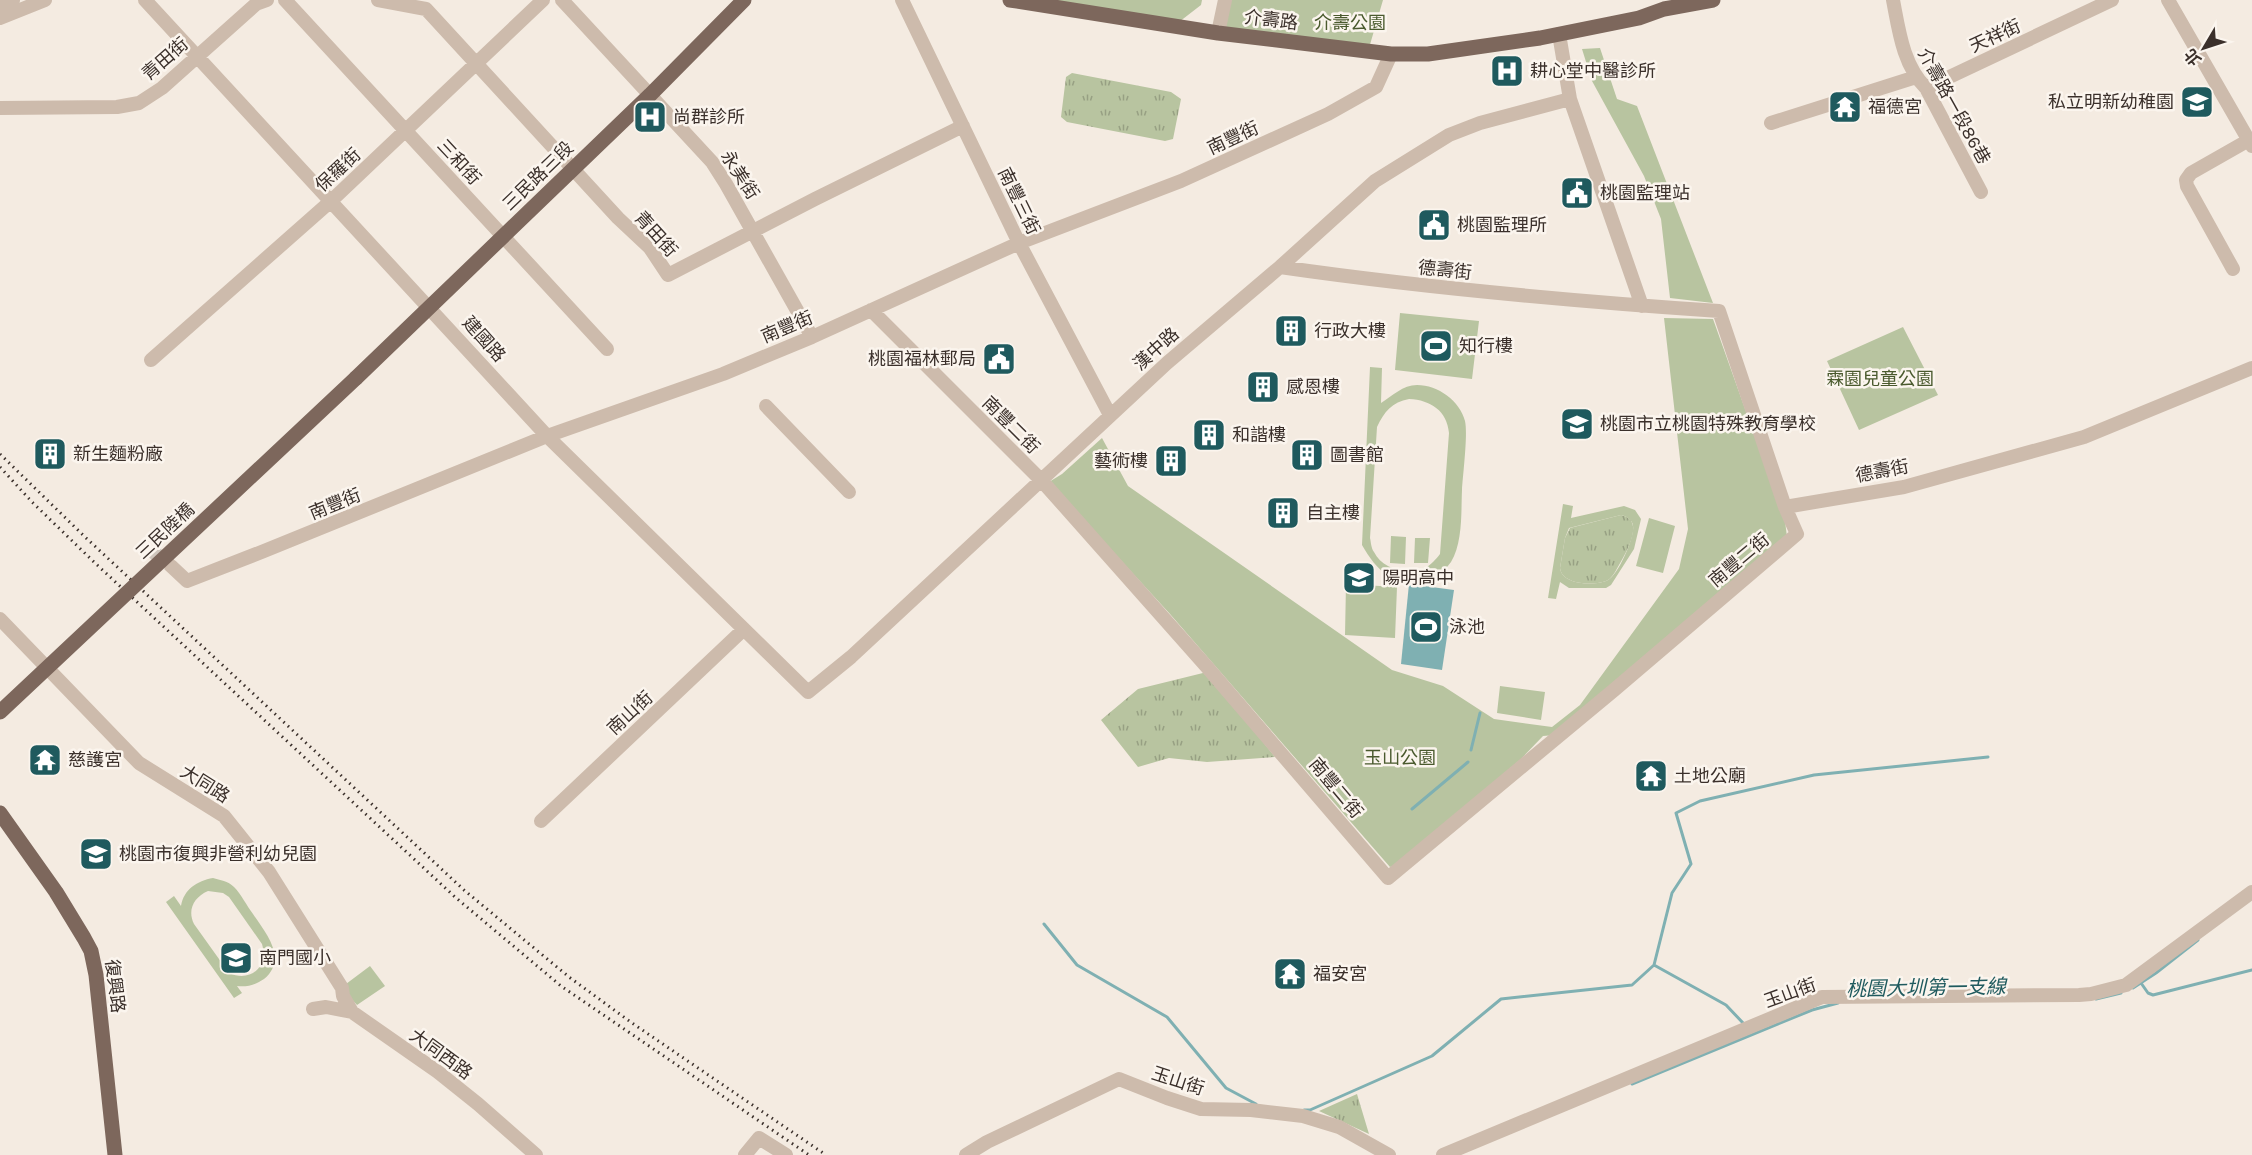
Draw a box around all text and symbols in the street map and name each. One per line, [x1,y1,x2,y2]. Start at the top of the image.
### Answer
street label: 介壽路 [1243,6,1299,34]
park label: 介壽公園 [1314,12,1386,34]
street label: 天祥街 [1966,15,2024,57]
north arrow [2174,18,2234,78]
street label: 青田街 [137,33,193,85]
street label: 介壽路一段86巷 [1913,44,1995,168]
text: 北 [2180,45,2205,69]
hospital icon: 耕心堂中醫診所 [1489,53,1525,89]
place label: 耕心堂中醫診所 [1530,60,1656,82]
school or university icon: 私立明新幼稚園 [2179,84,2215,120]
temple icon: 福德宮 [1827,89,1863,125]
place label: 私立明新幼稚園 [2048,91,2174,113]
place label: 福德宮 [1868,96,1922,118]
hospital icon: 尚群診所 [632,99,668,135]
place label: 尚群診所 [673,106,745,128]
street label: 南豐街 [1204,117,1262,159]
street label: 三和街 [433,135,485,189]
street label: 三民路三段 [498,137,578,215]
street label: 保羅街 [311,144,365,196]
street label: 永美街 [716,146,764,204]
street label: 南豐三街 [993,164,1045,238]
public building icon: 桃園監理站 [1559,175,1595,211]
place label: 桃園監理站 [1600,182,1690,204]
street label: 青田街 [630,207,682,261]
public building icon: 桃園監理所 [1416,207,1452,243]
place label: 桃園監理所 [1457,214,1547,236]
street label: 德壽街 [1417,256,1473,284]
street label: 南豐街 [758,306,816,348]
street label: 建國路 [458,312,510,366]
building icon: 行政大樓 [1273,313,1309,349]
place label: 行政大樓 [1314,320,1386,342]
street label: 漢中路 [1129,323,1183,375]
sports icon: 知行樓 [1418,328,1454,364]
place label: 知行樓 [1459,335,1513,357]
public building icon: 桃園福林郵局 [981,341,1017,377]
place label: 桃園福林郵局 [868,348,976,370]
park label: 霖園兒童公園 [1826,368,1934,390]
building icon: 感恩樓 [1245,369,1281,405]
place label: 感恩樓 [1286,376,1340,398]
street label: 南豐二街 [978,392,1044,458]
school or university icon: 桃園市立桃園特殊教育學校 [1559,406,1595,442]
place label: 桃園市立桃園特殊教育學校 [1600,413,1816,435]
building icon: 和諧樓 [1191,417,1227,453]
place label: 和諧樓 [1232,424,1286,446]
building icon: 新生麵粉廠 [32,436,68,472]
building icon: 圖書館 [1289,437,1325,473]
place label: 新生麵粉廠 [73,443,163,465]
building icon: 藝術樓 [1153,443,1189,479]
place label: 圖書館 [1330,444,1384,466]
place label: 藝術樓 [1094,450,1148,472]
street label: 德壽街 [1853,455,1911,487]
street label: 南豐街 [306,484,364,524]
building icon: 自主樓 [1265,495,1301,531]
street label: 三民陸橋 [131,498,199,564]
place label: 自主樓 [1306,502,1360,524]
street label: 南豐二街 [1704,528,1774,592]
school or university icon: 陽明高中 [1341,560,1377,596]
place label: 陽明高中 [1382,567,1454,589]
sports icon: 泳池 [1408,609,1444,645]
place label: 泳池 [1449,616,1485,638]
street label: 南山街 [603,687,657,739]
temple icon: 慈護宮 [27,742,63,778]
park label: 玉山公園 [1364,747,1436,769]
place label: 慈護宮 [68,749,122,771]
street label: 南豐二街 [1304,753,1368,823]
temple icon: 土地公廟 [1633,758,1669,794]
street label: 大同路 [176,760,234,808]
place label: 土地公廟 [1674,765,1746,787]
school or university icon: 桃園市復興非營利幼兒園 [78,836,114,872]
place label: 桃園市復興非營利幼兒園 [119,843,317,865]
school or university icon: 南門國小 [218,940,254,976]
place label: 南門國小 [259,947,331,969]
temple icon: 福安宮 [1272,956,1308,992]
street label: 復興路 [101,958,129,1014]
place label: 福安宮 [1313,963,1367,985]
street label: 玉山街 [1761,973,1819,1013]
water label: 桃園大圳第一支線 [1846,975,2008,1001]
street label: 大同西路 [405,1024,477,1084]
street label: 玉山街 [1149,1062,1207,1100]

